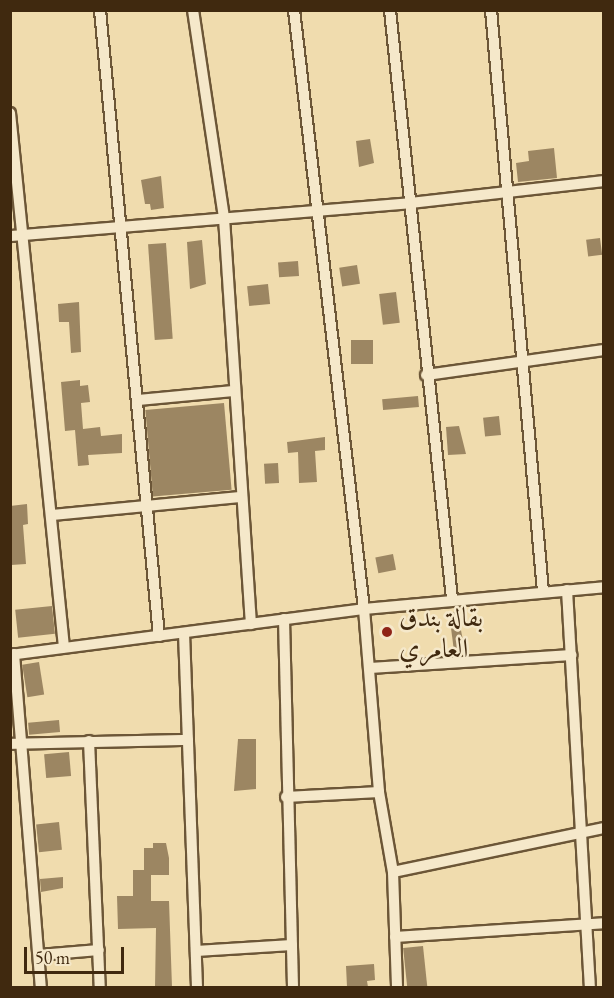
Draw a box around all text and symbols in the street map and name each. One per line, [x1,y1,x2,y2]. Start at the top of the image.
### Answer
place label: بقالة بندق العامري [399,600,483,663]
marker: بقالة بندق العامري [380,625,394,639]
scale bar [27,935,128,973]
text: 50 m [35,946,70,969]

